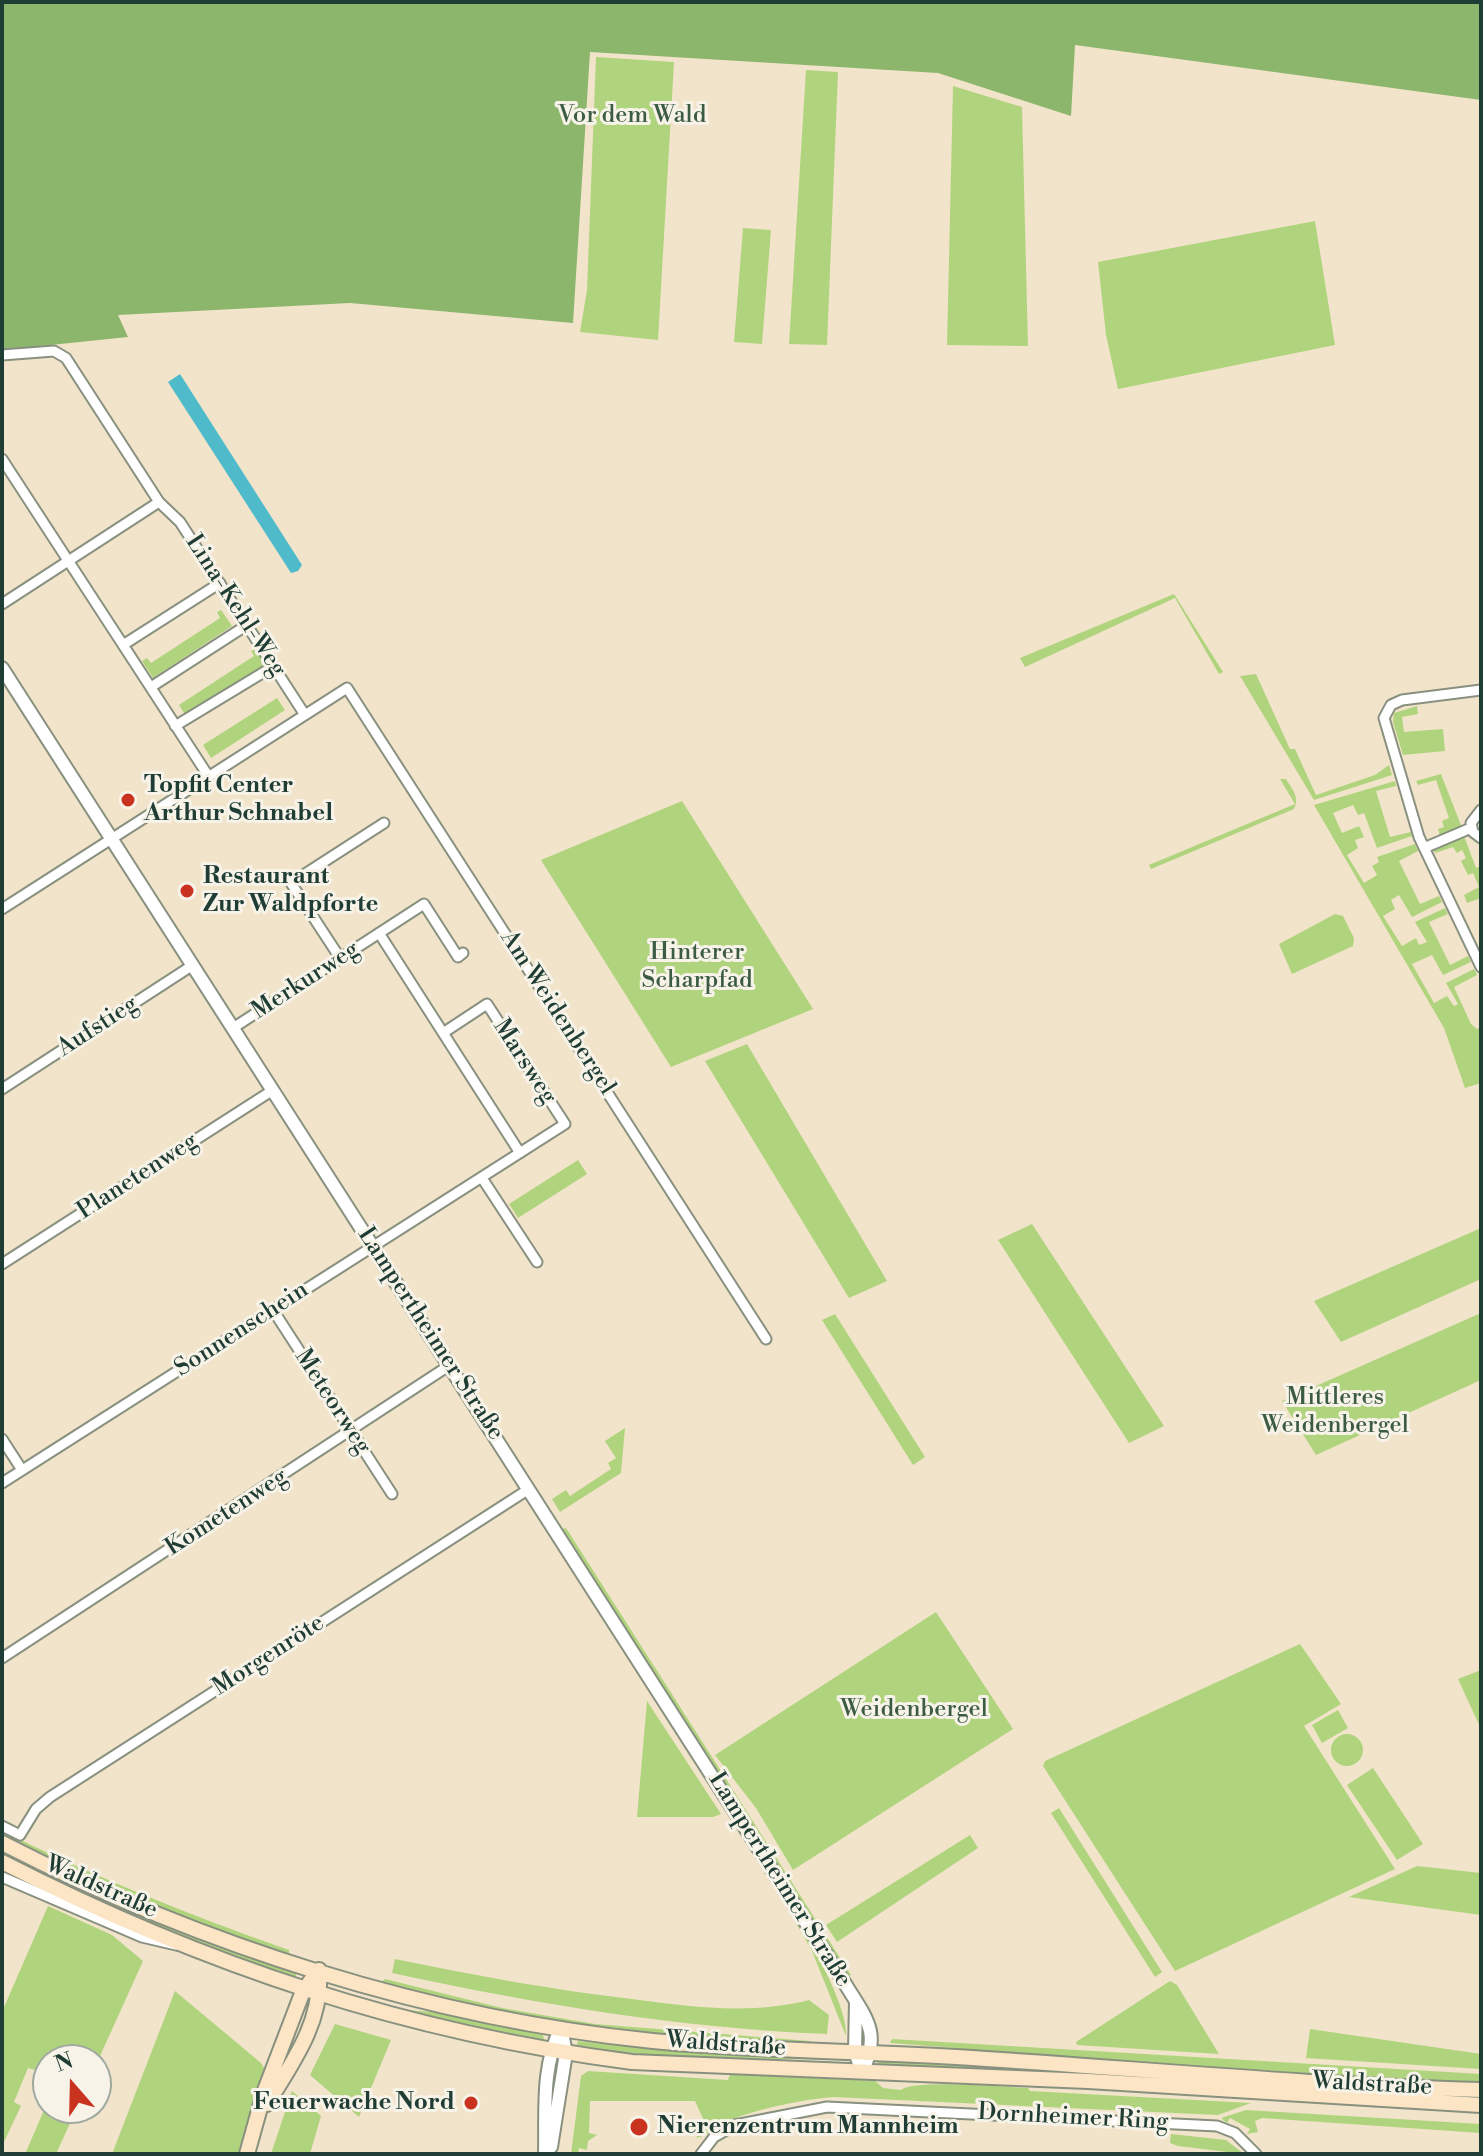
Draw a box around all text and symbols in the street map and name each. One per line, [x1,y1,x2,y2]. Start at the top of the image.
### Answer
park label: Vor dem Wald [558,102,706,130]
street label: Lina-Kehl-Weg [178,529,292,683]
place label: Topfit Center Arthur Schnabel [144,772,333,828]
marker: Topfit Center Arthur Schnabel [119,791,137,809]
place label: Restaurant Zur Waldpforte [203,863,378,919]
marker: Restaurant Zur Waldpforte [178,882,196,900]
street label: Am Weidenbergel [493,925,621,1101]
street label: Merkurweg [247,936,365,1026]
park label: Hinterer Scharpfad [641,939,753,995]
street label: Aufstieg [52,990,144,1064]
street label: Marsweg [486,1014,562,1110]
street label: Planetenweg [72,1127,204,1227]
street label: Lampertheimer Straße [350,1222,510,1446]
street label: Sonnenschein [170,1276,314,1384]
street label: Meteorweg [287,1344,377,1460]
park label: Mittleres Weidenbergel [1261,1384,1409,1440]
street label: Kometenweg [161,1463,293,1563]
street label: Morgenröte [208,1609,330,1703]
park label: Weidenbergel [840,1696,988,1724]
street label: Lampertheimer Straße [701,1767,857,1993]
street label: Waldstraße [40,1850,162,1926]
street label: Waldstraße [665,2026,787,2064]
north arrow [32,2044,112,2124]
text: N [52,2047,77,2079]
street label: Waldstraße [1311,2067,1433,2103]
place label: Feuerwache Nord [253,2089,455,2117]
marker: Feuerwache Nord [462,2094,480,2112]
street label: Dornheimer Ring [977,2099,1169,2137]
place label: Nierenzentrum Mannheim [657,2113,959,2141]
marker: Nierenzentrum Mannheim [628,2116,650,2138]

